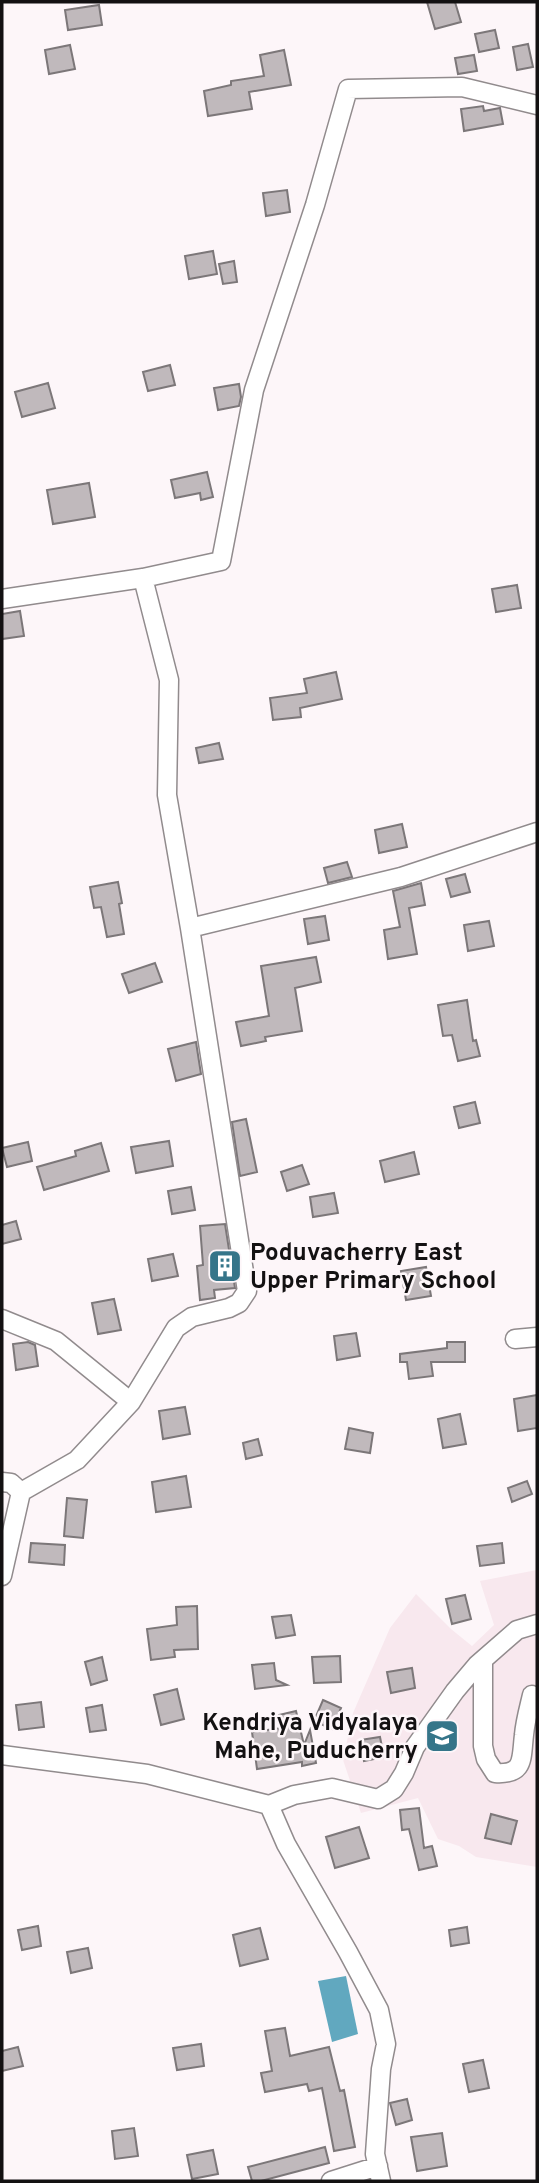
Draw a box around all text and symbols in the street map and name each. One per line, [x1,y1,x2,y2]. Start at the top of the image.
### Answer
place label: Poduvacherry East Upper Primary School [250,1239,497,1297]
building icon: Poduvacherry East Upper Primary School [206,1247,244,1285]
place label: Kendriya Vidyalaya Mahe, Puducherry [202,1709,418,1767]
school or university icon: Kendriya Vidyalaya Mahe, Puducherry [423,1717,461,1755]

